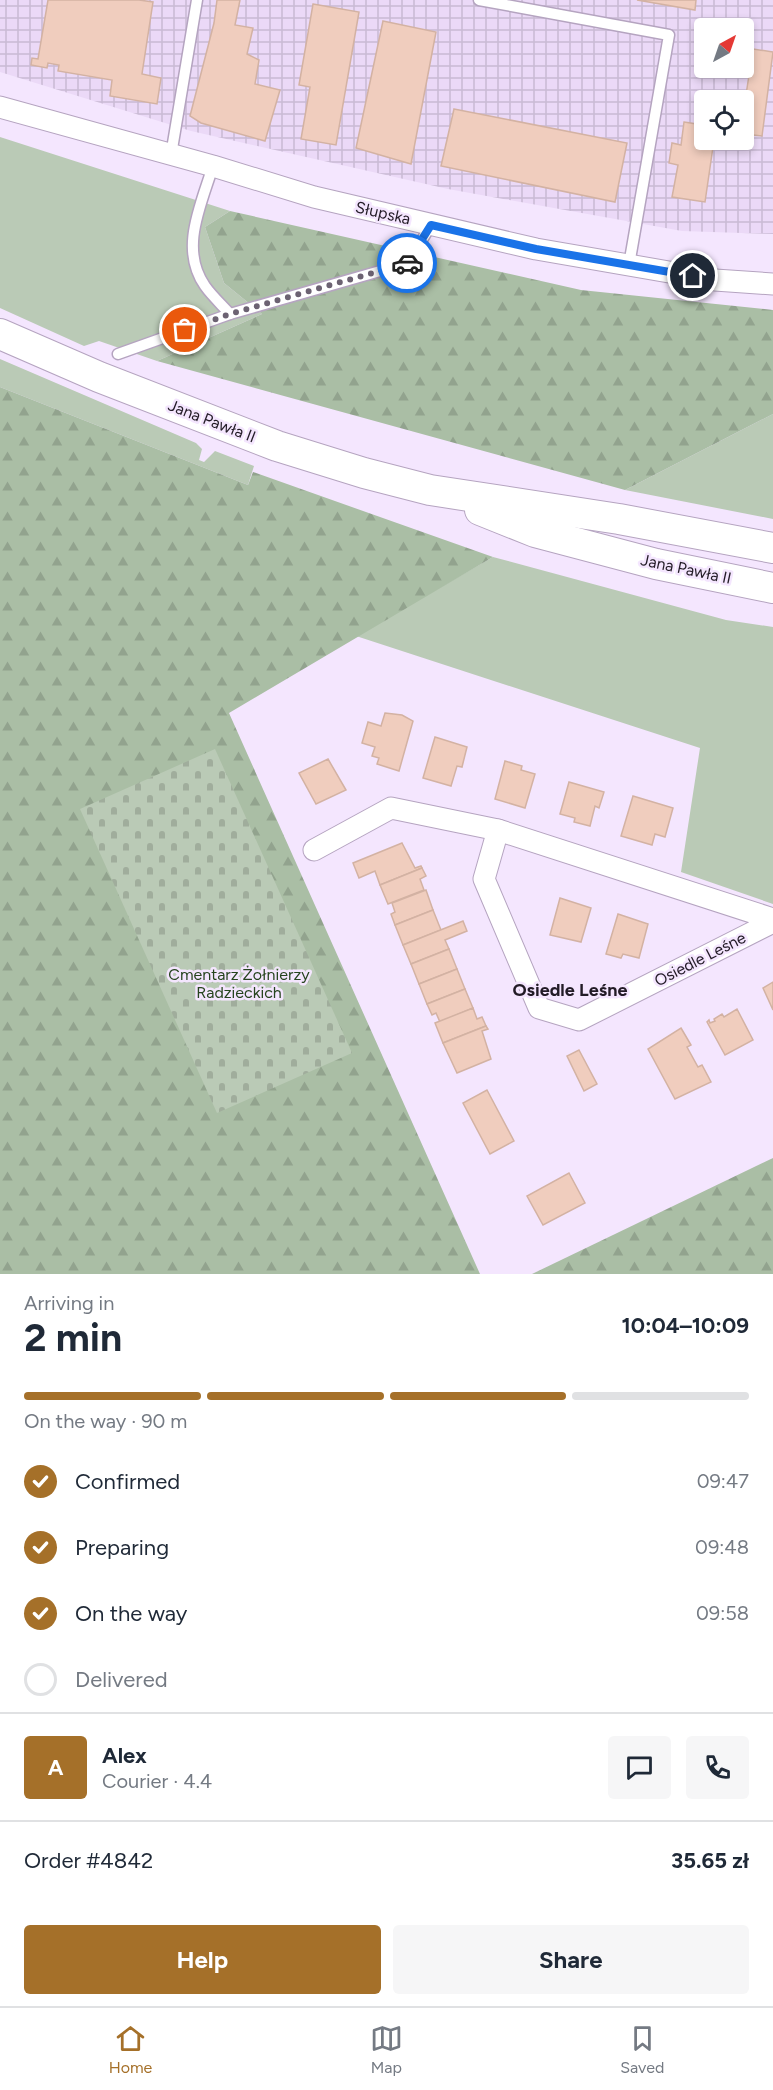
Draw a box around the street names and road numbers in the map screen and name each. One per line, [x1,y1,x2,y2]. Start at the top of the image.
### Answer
street label: Słupska [354,197,412,229]
street label: Jana Pawła II [165,396,259,446]
street label: Jana Pawła II [639,550,733,588]
street label: Osiedle Leśne [651,928,749,990]

